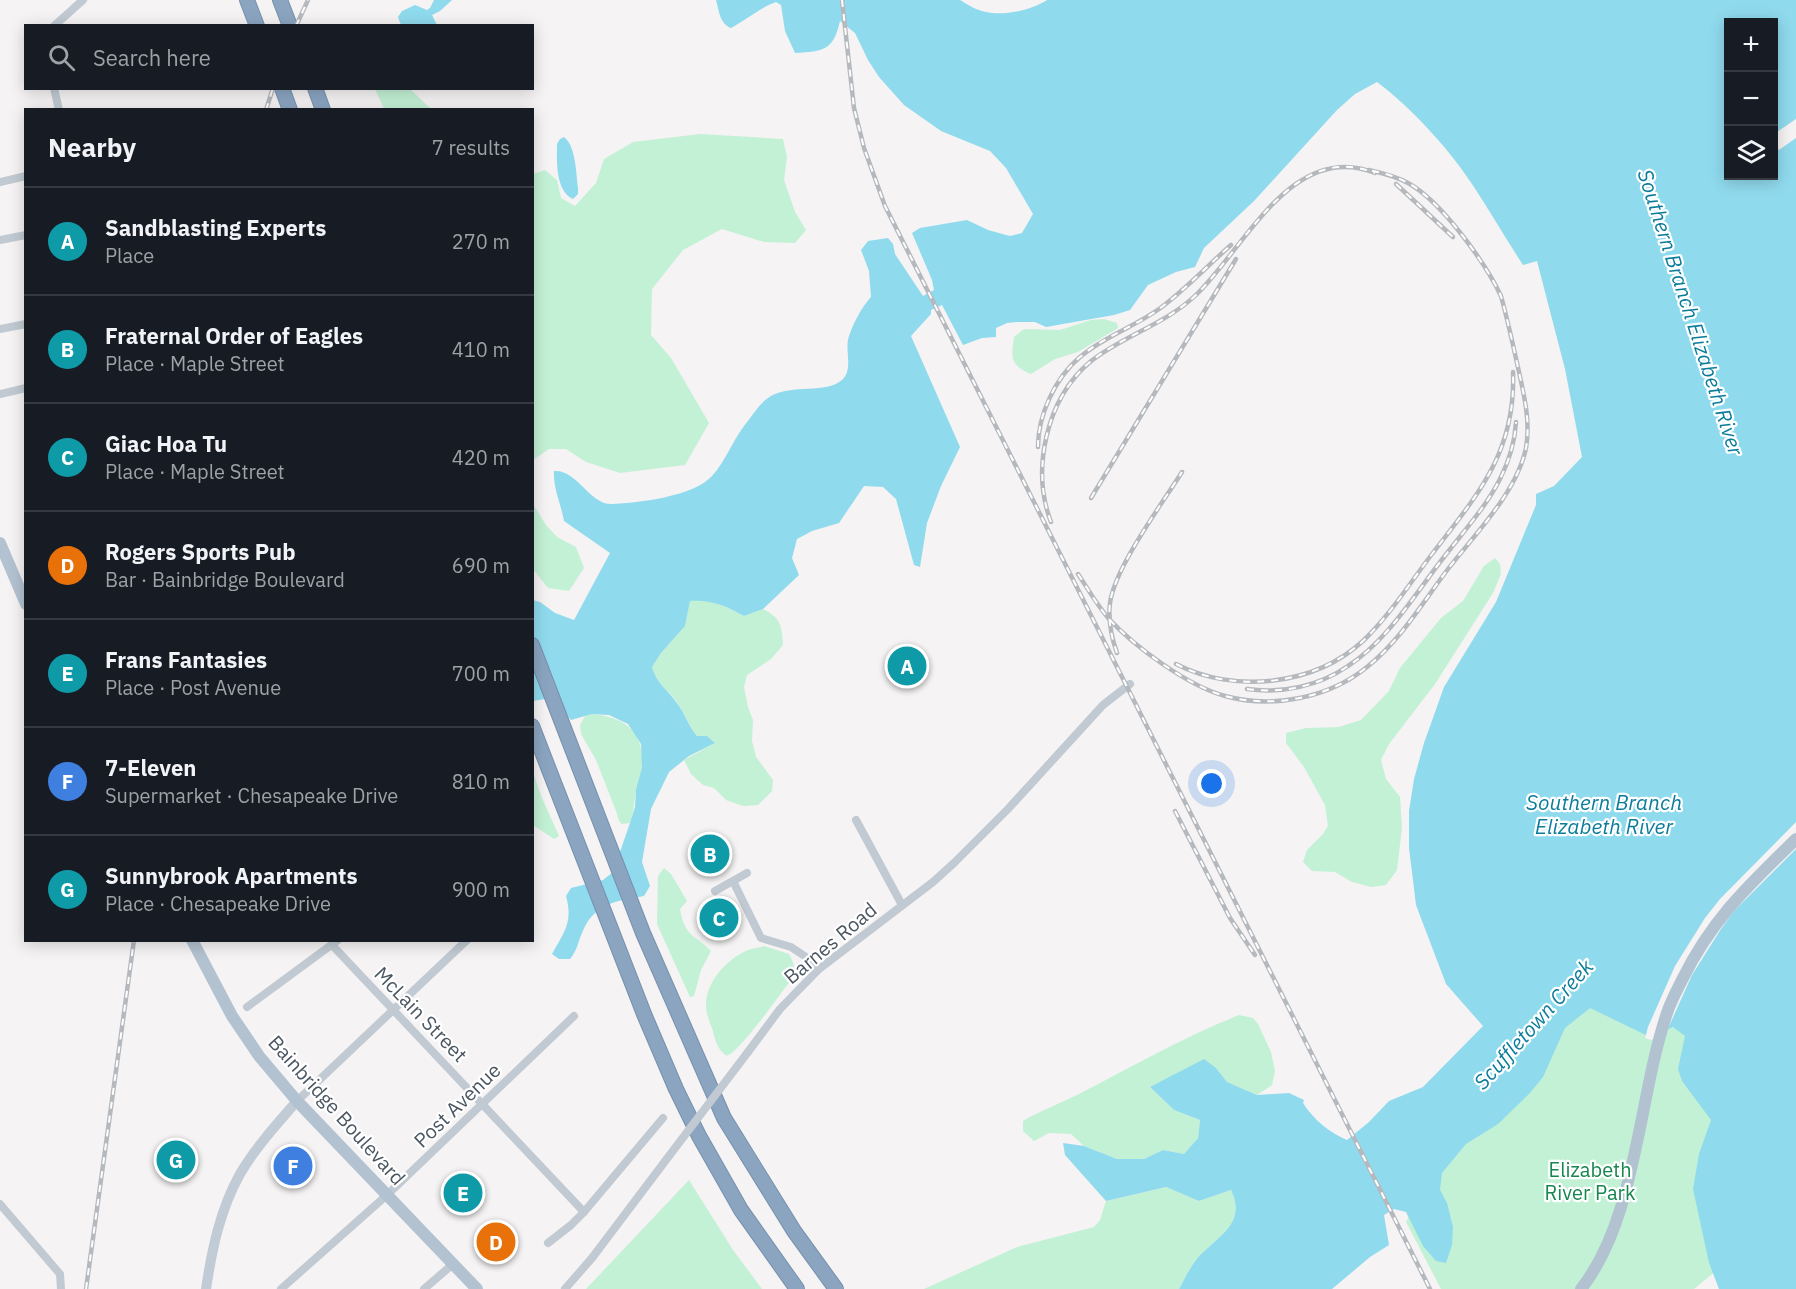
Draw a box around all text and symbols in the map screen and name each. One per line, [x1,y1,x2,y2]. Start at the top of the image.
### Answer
map controls [1724,18,1778,180]
button: + [1724,18,1778,72]
search box [24,24,534,90]
icon: search [45,41,78,74]
text: Search here [93,43,211,72]
button: − [1724,72,1778,126]
button: layers [1724,126,1778,180]
text: Nearby [48,130,136,164]
text: 7 results [432,134,510,161]
water label: Southern Branch Elizabeth River [1631,166,1751,460]
text: Sandblasting Experts [105,213,326,242]
text: A [61,228,74,255]
text: 270 m [452,228,510,255]
text: Place [105,242,154,269]
text: Fraternal Order of Eagles [105,321,363,350]
text: B [61,336,74,363]
text: 410 m [452,336,510,363]
text: Place · Maple Street [105,350,285,377]
text: Giac Hoa Tu [105,429,227,458]
text: C [61,444,74,471]
text: 420 m [452,444,510,471]
text: Place · Maple Street [105,458,285,485]
text: Rogers Sports Pub [105,537,296,566]
text: D [61,552,74,579]
text: 690 m [452,552,510,579]
text: Bar · Bainbridge Boulevard [105,566,345,593]
pin: A [888,644,926,688]
text: Frans Fantasies [105,645,267,674]
text: E [61,660,74,687]
text: 700 m [452,660,510,687]
text: Place · Post Avenue [105,674,281,701]
text: 7-Eleven [105,753,196,782]
text: F [62,768,73,795]
text: 810 m [452,768,510,795]
your location [1197,769,1226,798]
text: Supermarket · Chesapeake Drive [105,782,398,809]
water label: Southern Branch Elizabeth River [1526,788,1682,840]
pin: B [690,832,730,876]
text: Sunnybrook Apartments [105,861,358,890]
text: G [60,876,75,903]
text: 900 m [452,876,510,903]
text: Place · Chesapeake Drive [105,890,331,917]
pin: C [700,896,738,940]
street label: Barnes Road [778,896,882,990]
water label: Scuffletown Creek [1467,952,1600,1095]
street label: McLain Street [369,960,473,1068]
street label: Bainbridge Boulevard [262,1029,412,1191]
street label: Post Avenue [408,1057,506,1153]
pin: G [156,1138,195,1182]
pin: F [274,1144,312,1188]
park label: Elizabeth River Park [1545,1156,1636,1206]
pin: E [444,1170,482,1216]
pin: D [476,1220,516,1264]

